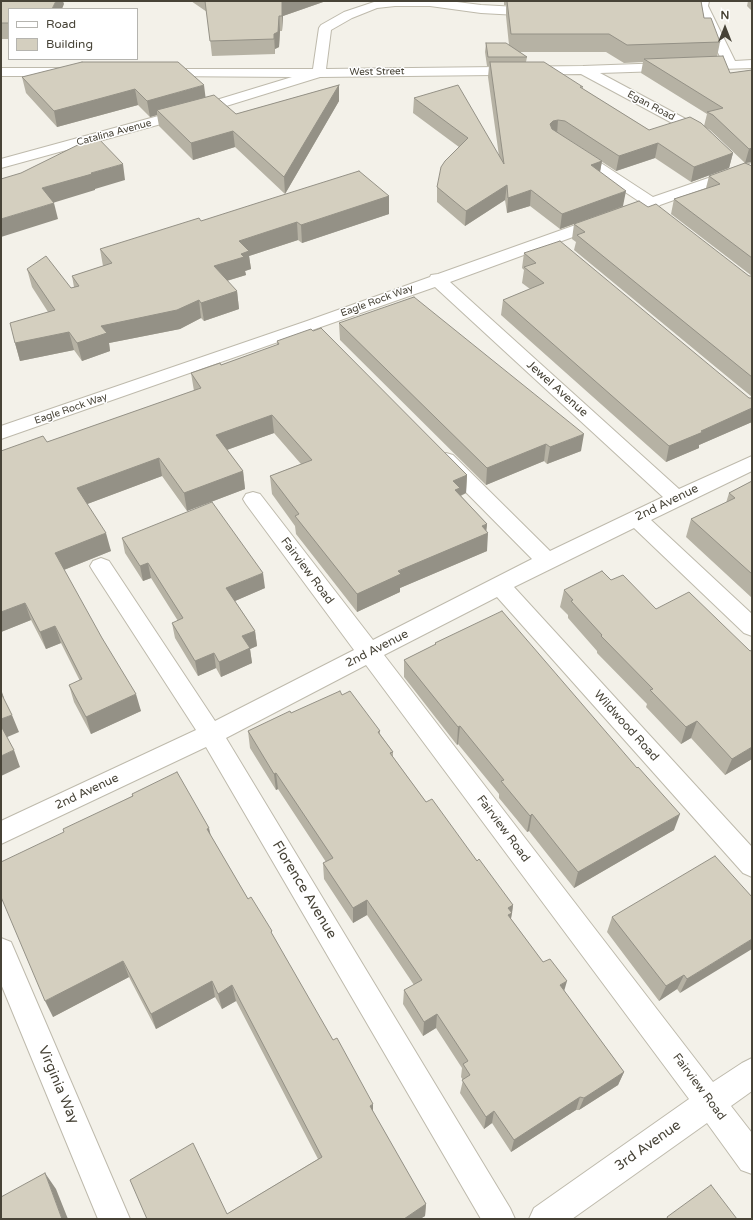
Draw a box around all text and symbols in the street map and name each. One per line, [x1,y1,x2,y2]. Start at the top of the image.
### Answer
legend [8,8,138,60]
north arrow [705,8,745,48]
text: N [721,9,729,22]
text: Road [46,17,76,31]
text: Building [46,37,93,51]
street label: West Street [349,66,405,78]
street label: Egan Road [625,88,677,124]
street label: Catalina Avenue [75,117,153,149]
street label: Eagle Rock Way [339,282,415,320]
street label: Jewel Avenue [523,358,591,420]
street label: Eagle Rock Way [33,391,109,427]
street label: 2nd Avenue [633,482,701,524]
street label: Fairview Road [277,535,337,607]
street label: 2nd Avenue [343,627,411,671]
street label: Wildwood Road [590,688,662,764]
street label: 2nd Avenue [53,771,121,813]
street label: Fairview Road [473,793,533,865]
street label: Florence Avenue [268,838,340,942]
street label: Virginia Way [34,1044,82,1126]
street label: Fairview Road [669,1051,729,1123]
street label: 3rd Avenue [612,1117,684,1175]

